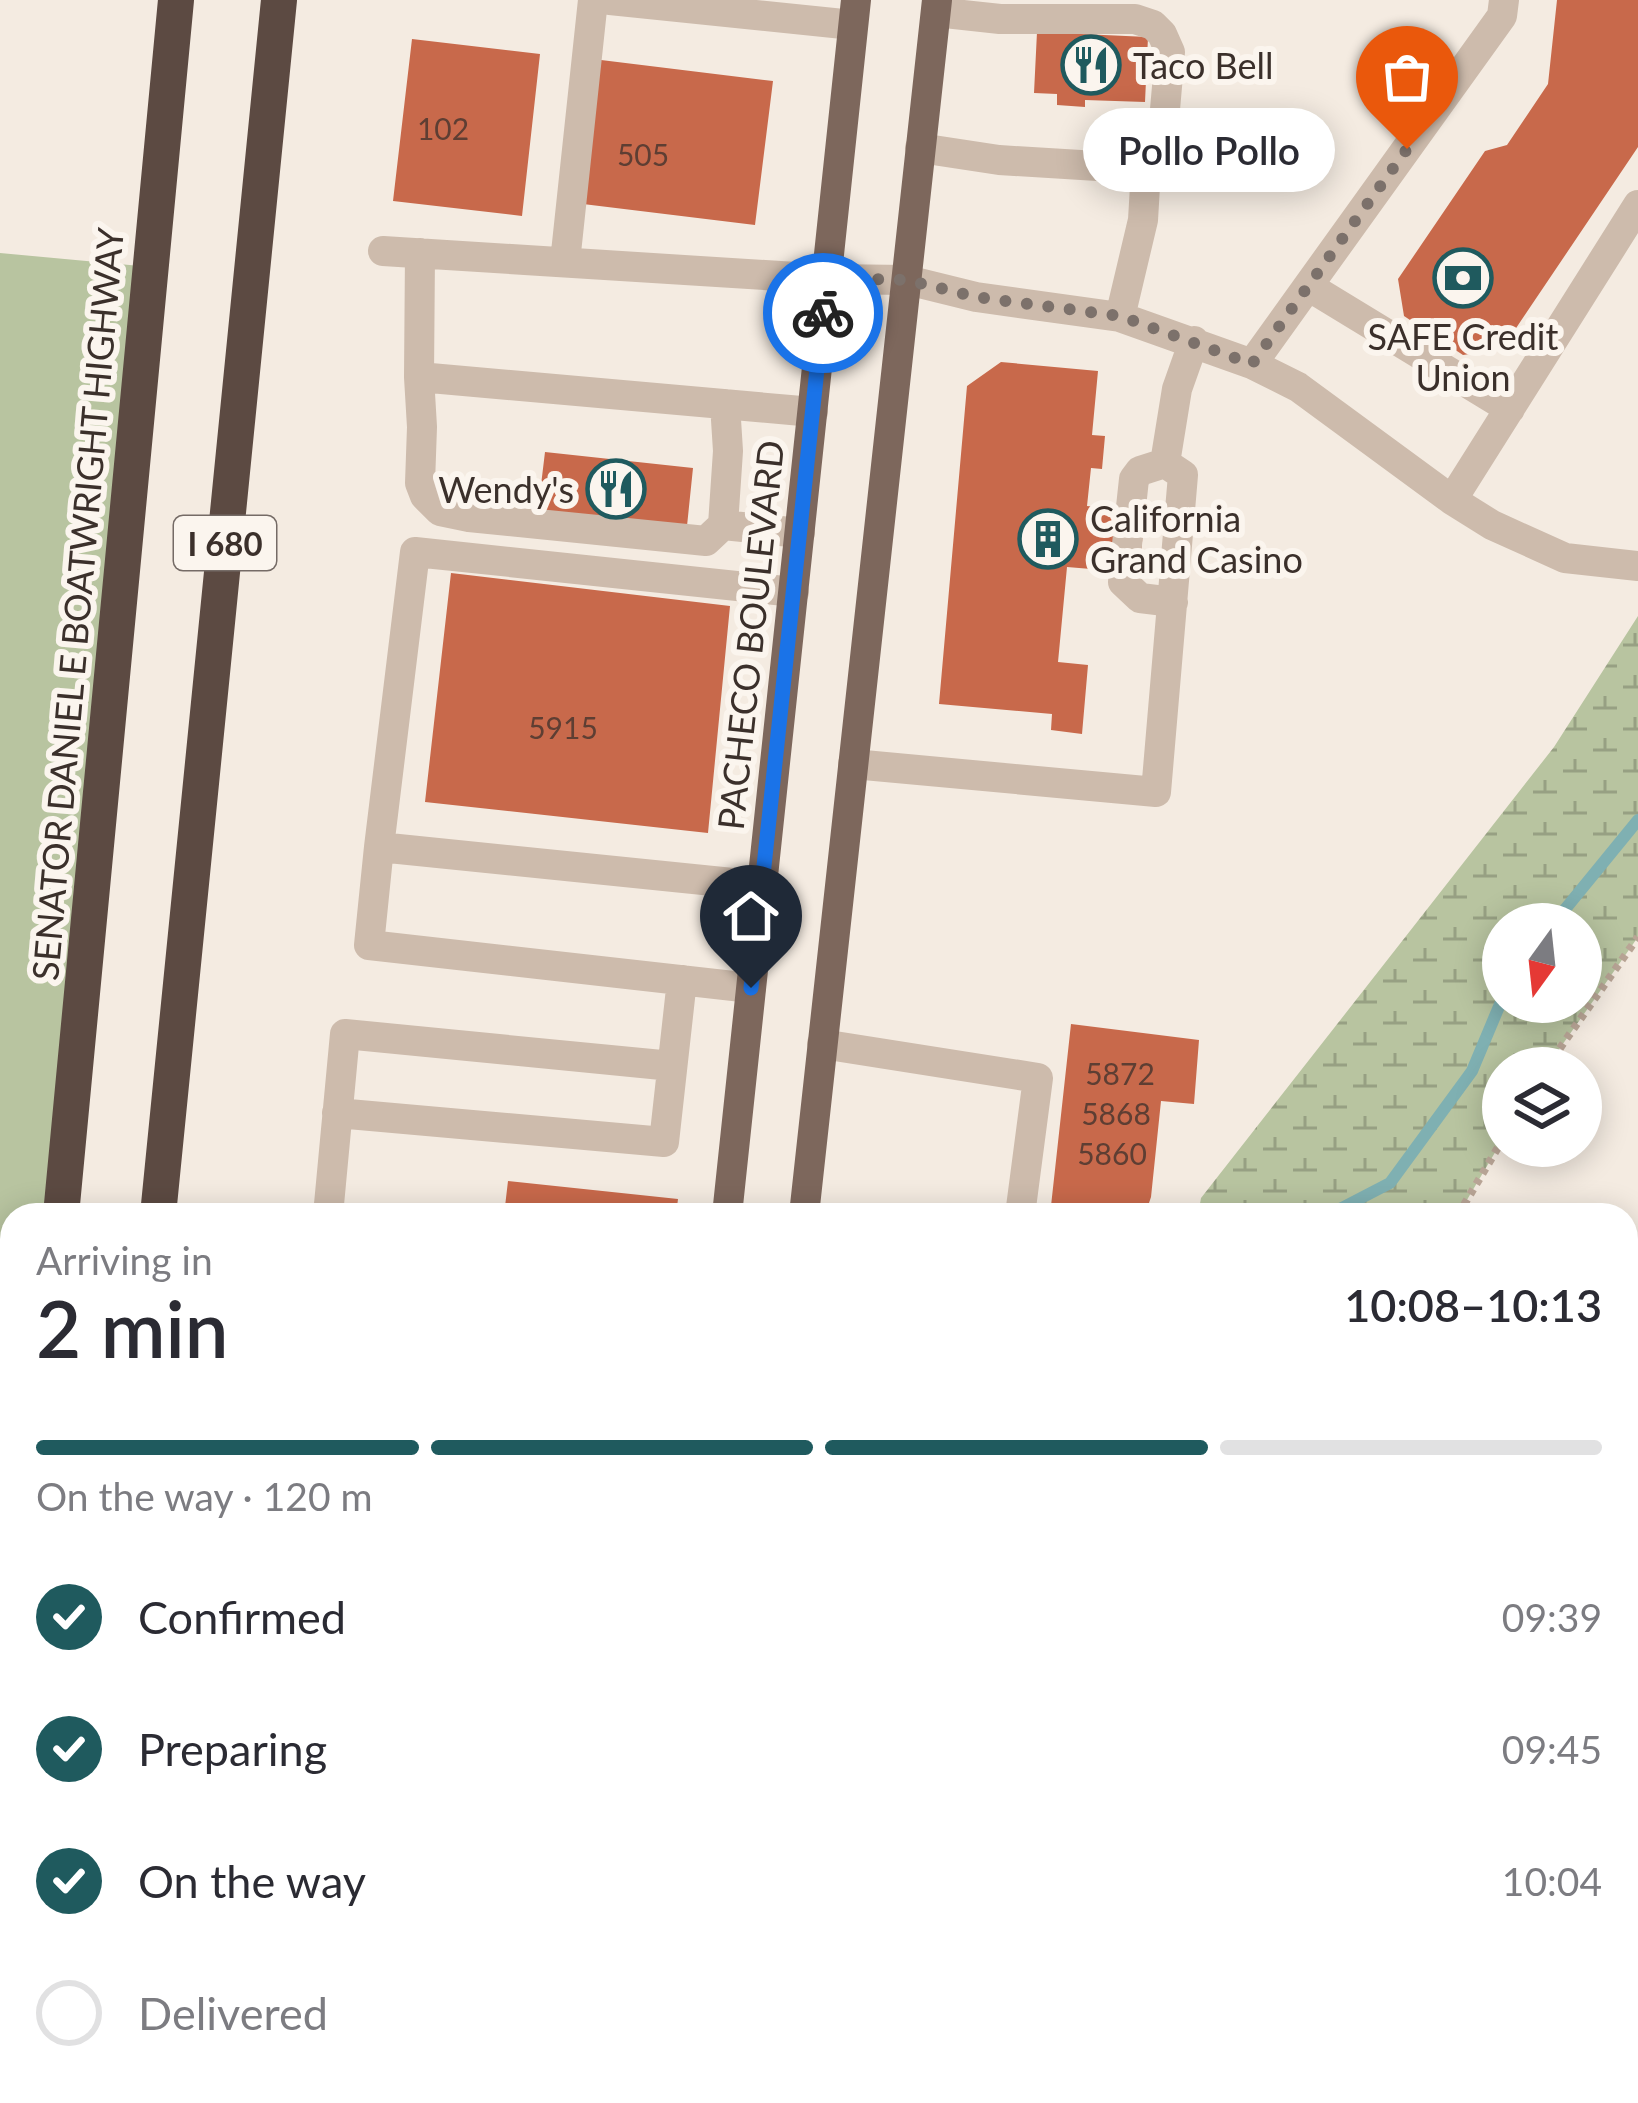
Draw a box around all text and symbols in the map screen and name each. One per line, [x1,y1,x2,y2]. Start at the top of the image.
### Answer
pin [1356,26,1458,149]
restaurant icon: Taco Bell [1060,34,1122,96]
place label: Taco Bell [1133,43,1274,87]
icon: bag [1374,44,1440,110]
callout: Pollo Pollo [1083,107,1335,191]
house number: 102 [417,110,469,146]
text: Pollo Pollo [1118,127,1300,173]
house number: 505 [617,136,669,172]
street label: SENATOR DANIEL E BOATWRIGHT HIGHWAY [22,225,132,982]
bank icon: SAFE Credit Union [1432,247,1494,309]
courier [763,253,883,373]
icon: bike [790,280,856,346]
place label: SAFE Credit Union [1368,314,1558,399]
street label: PACHECO BOULEVARD [708,438,792,832]
restaurant icon: Wendy's [585,458,647,520]
place label: Wendy's [438,467,574,511]
place label: California Grand Casino [1090,496,1303,581]
building icon: California Grand Casino [1017,508,1079,570]
road number: I 680 [174,516,276,570]
house number: 5915 [528,709,598,745]
pin [700,865,802,988]
icon: home [718,883,784,949]
north arrow [1482,903,1602,1023]
map controls [1482,903,1602,1167]
button: layers [1482,1047,1602,1167]
house number: 5872 [1085,1055,1155,1091]
house number: 5868 [1081,1095,1151,1131]
house number: 5860 [1077,1135,1147,1171]
text: Arriving in [36,1237,213,1283]
text: 10:08–10:13 [1344,1278,1602,1332]
text: 2 min [36,1281,229,1375]
text: On the way · 120 m [36,1473,373,1519]
icon: check [36,1584,102,1650]
text: Confirmed [138,1590,346,1644]
text: 09:39 [1502,1594,1602,1640]
icon: check [36,1716,102,1782]
text: Preparing [138,1722,327,1776]
text: 09:45 [1502,1726,1602,1772]
icon: check [36,1848,102,1914]
text: On the way [138,1854,366,1908]
text: 10:04 [1502,1858,1602,1904]
text: Delivered [138,1986,328,2040]

